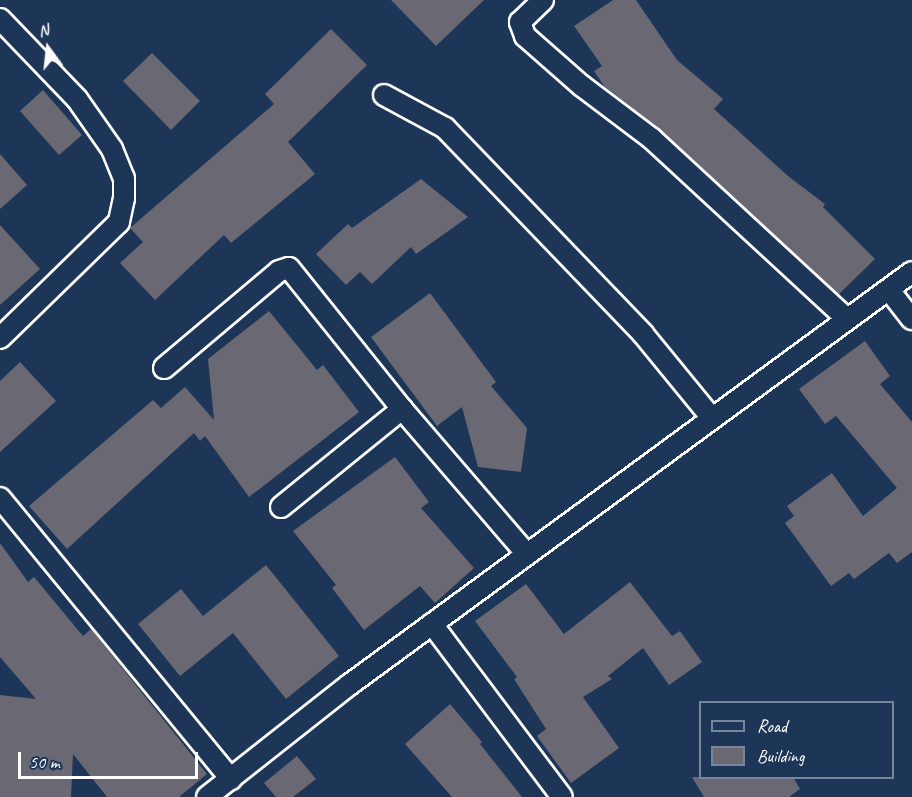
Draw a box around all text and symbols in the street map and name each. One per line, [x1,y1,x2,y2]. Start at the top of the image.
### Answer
north arrow [18,18,78,78]
text: N [36,20,51,42]
legend [699,701,894,779]
text: Road [757,715,787,737]
scale bar [21,740,201,778]
text: Building [757,745,804,767]
text: 50 m [29,751,60,773]

